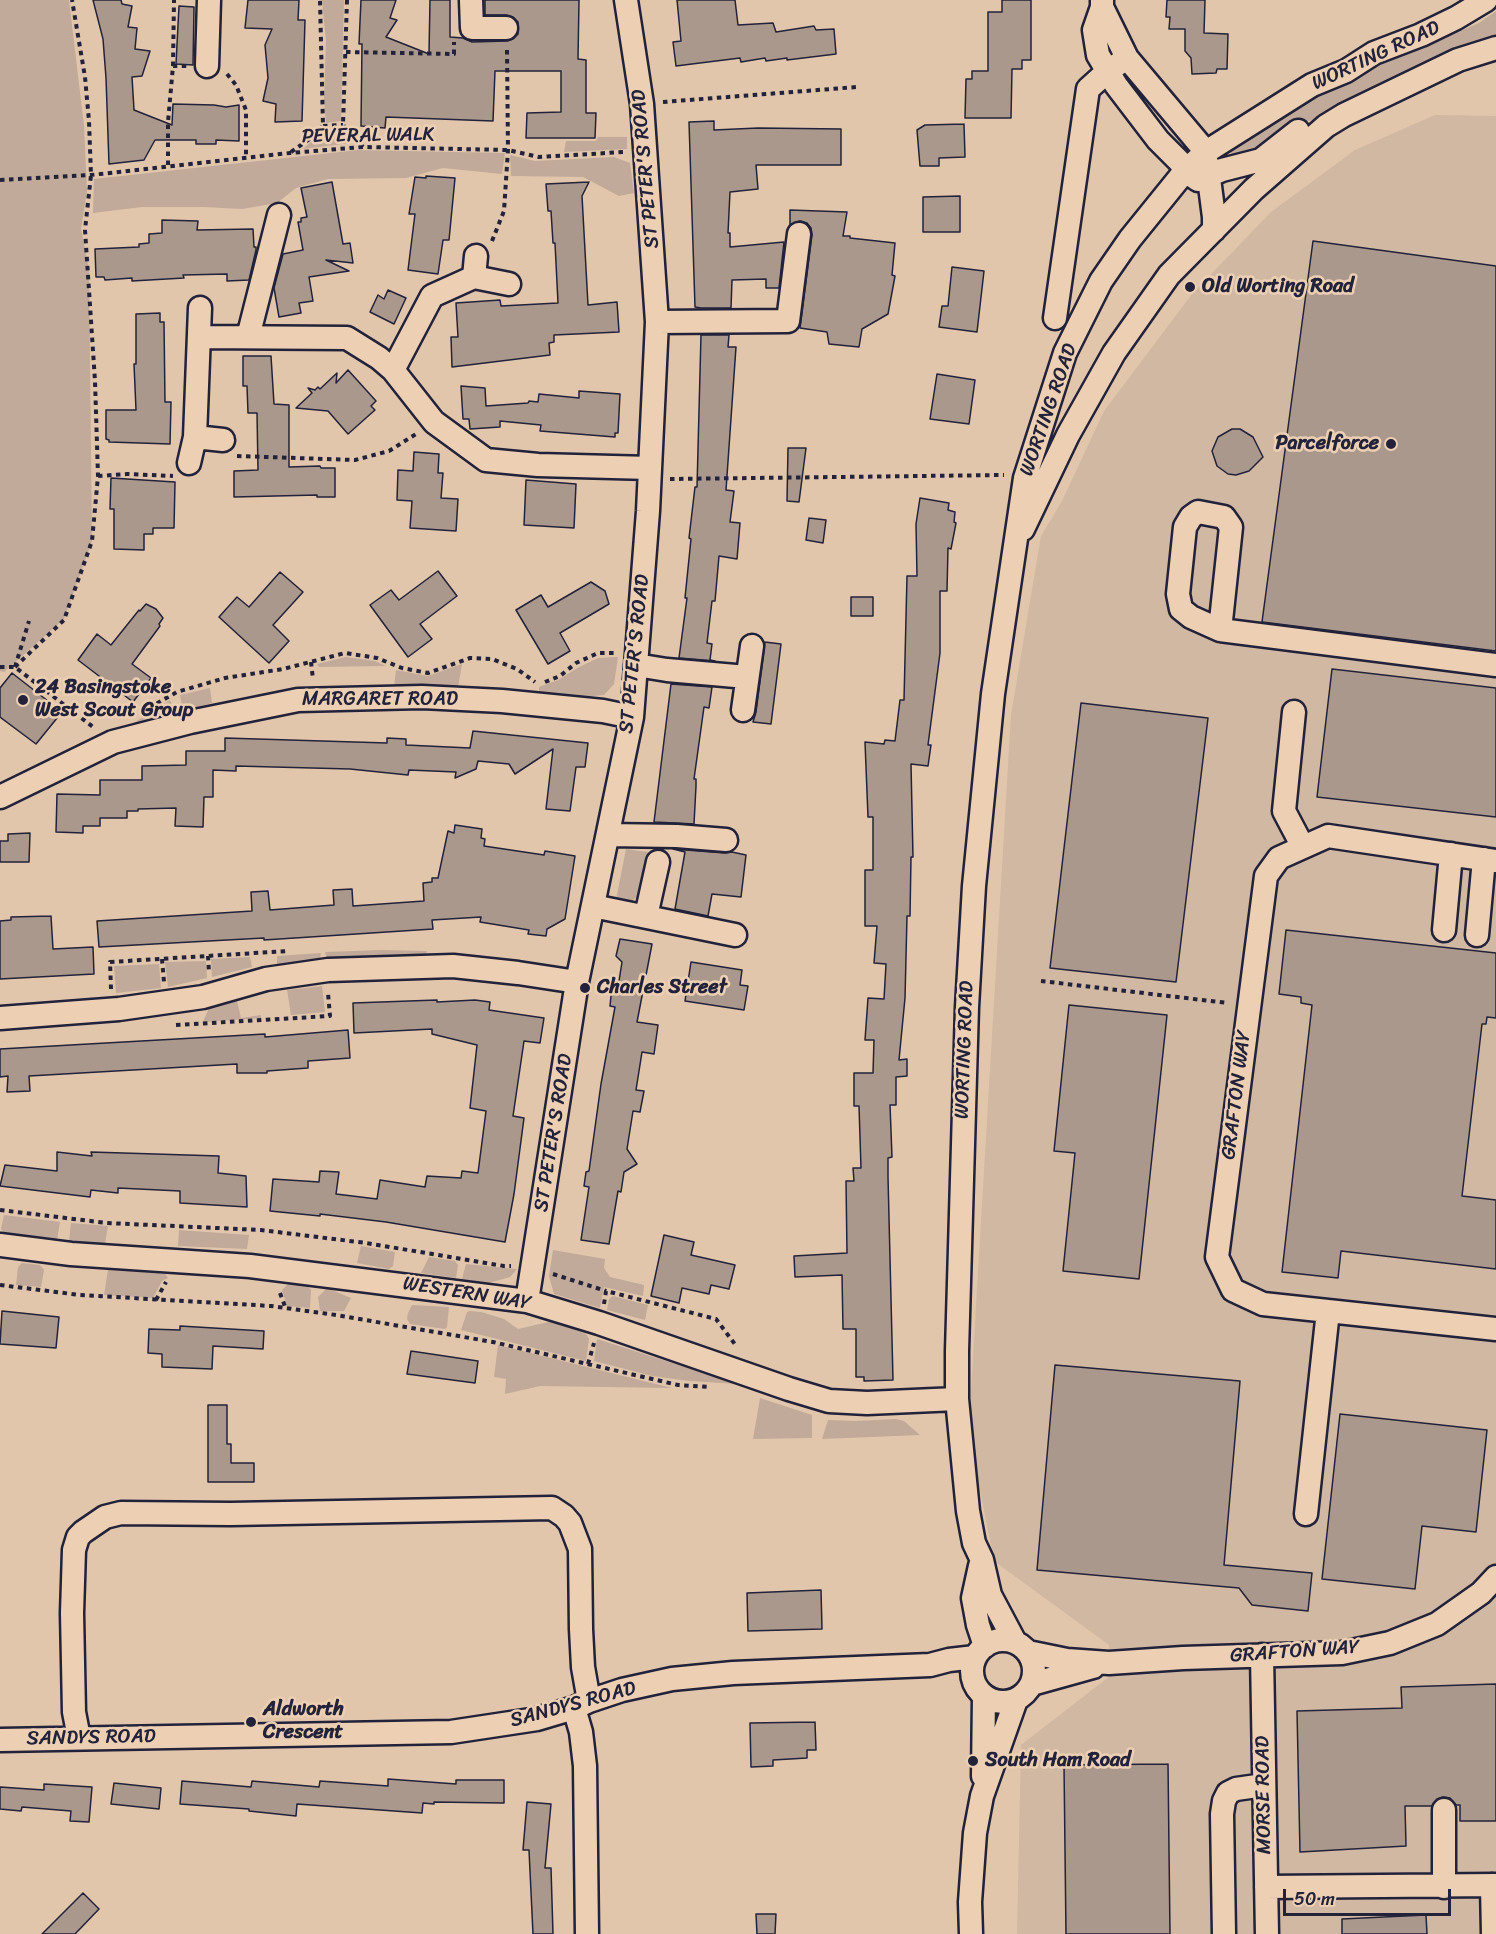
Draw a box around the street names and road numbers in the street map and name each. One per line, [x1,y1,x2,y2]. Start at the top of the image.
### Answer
street label: WORTING ROAD [1308,16,1444,96]
street label: ST PETER'S ROAD [627,88,665,250]
street label: PEVERAL WALK [301,123,435,149]
street label: WORTING ROAD [1015,341,1083,479]
street label: ST PETER'S ROAD [615,573,655,735]
street label: MARGARET ROAD [302,688,458,712]
street label: WORTING ROAD [951,981,979,1119]
street label: GRAFTON WAY [1217,1029,1257,1161]
street label: ST PETER'S ROAD [530,1052,578,1214]
street label: WESTERN WAY [401,1272,533,1316]
street label: GRAFTON WAY [1229,1635,1361,1669]
street label: SANDYS ROAD [507,1677,639,1733]
street label: SANDYS ROAD [26,1725,156,1751]
street label: MORSE ROAD [1251,1736,1277,1854]

